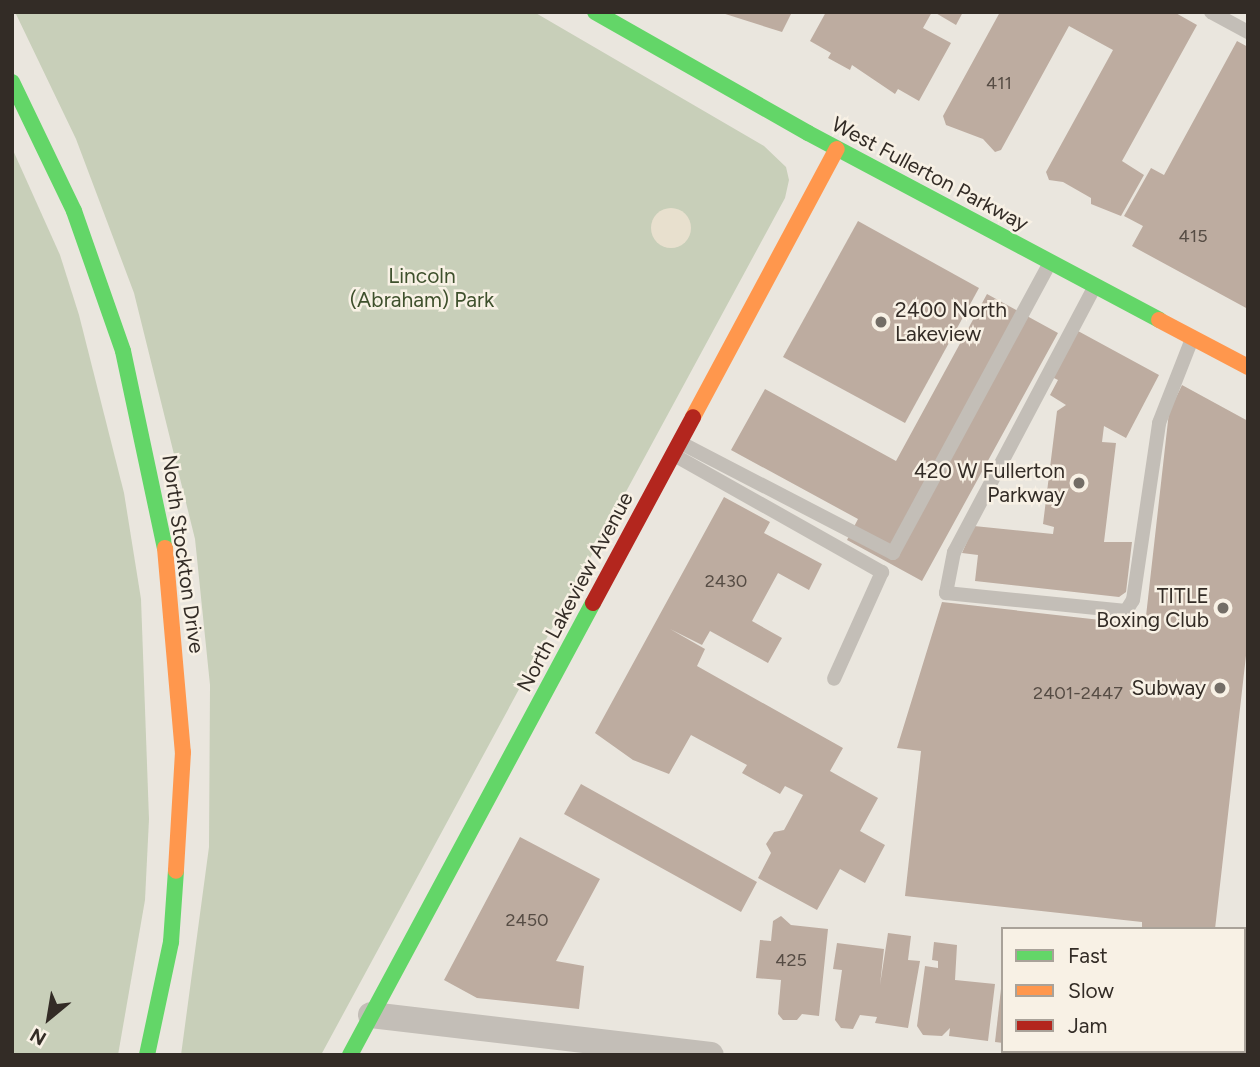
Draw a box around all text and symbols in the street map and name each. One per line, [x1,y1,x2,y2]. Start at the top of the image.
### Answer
house number: 411 [986,72,1012,94]
street label: West Fullerton Parkway [827,111,1033,237]
house number: 415 [1179,225,1207,247]
park label: Lincoln (Abraham) Park [350,263,494,313]
place label: 2400 North Lakeview [895,297,1007,347]
marker: 2400 North Lakeview [873,314,889,330]
street label: North Stockton Drive [157,453,209,655]
place label: 420 W Fullerton Parkway [914,458,1065,508]
marker: 420 W Fullerton Parkway [1071,475,1087,491]
street label: North Lakeview Avenue [512,488,638,696]
house number: 2430 [705,570,747,592]
place label: TITLE Boxing Club [1096,583,1209,633]
marker: TITLE Boxing Club [1215,600,1231,616]
place label: Subway [1132,675,1206,701]
marker: Subway [1212,680,1228,696]
house number: 2401-2447 [1033,682,1123,704]
house number: 2450 [505,909,549,931]
legend [1001,927,1246,1053]
text: Fast [1068,943,1108,968]
house number: 425 [775,949,807,971]
text: Slow [1068,978,1114,1003]
north arrow [14,983,84,1053]
text: Jam [1068,1013,1107,1038]
text: N [26,1023,50,1050]

